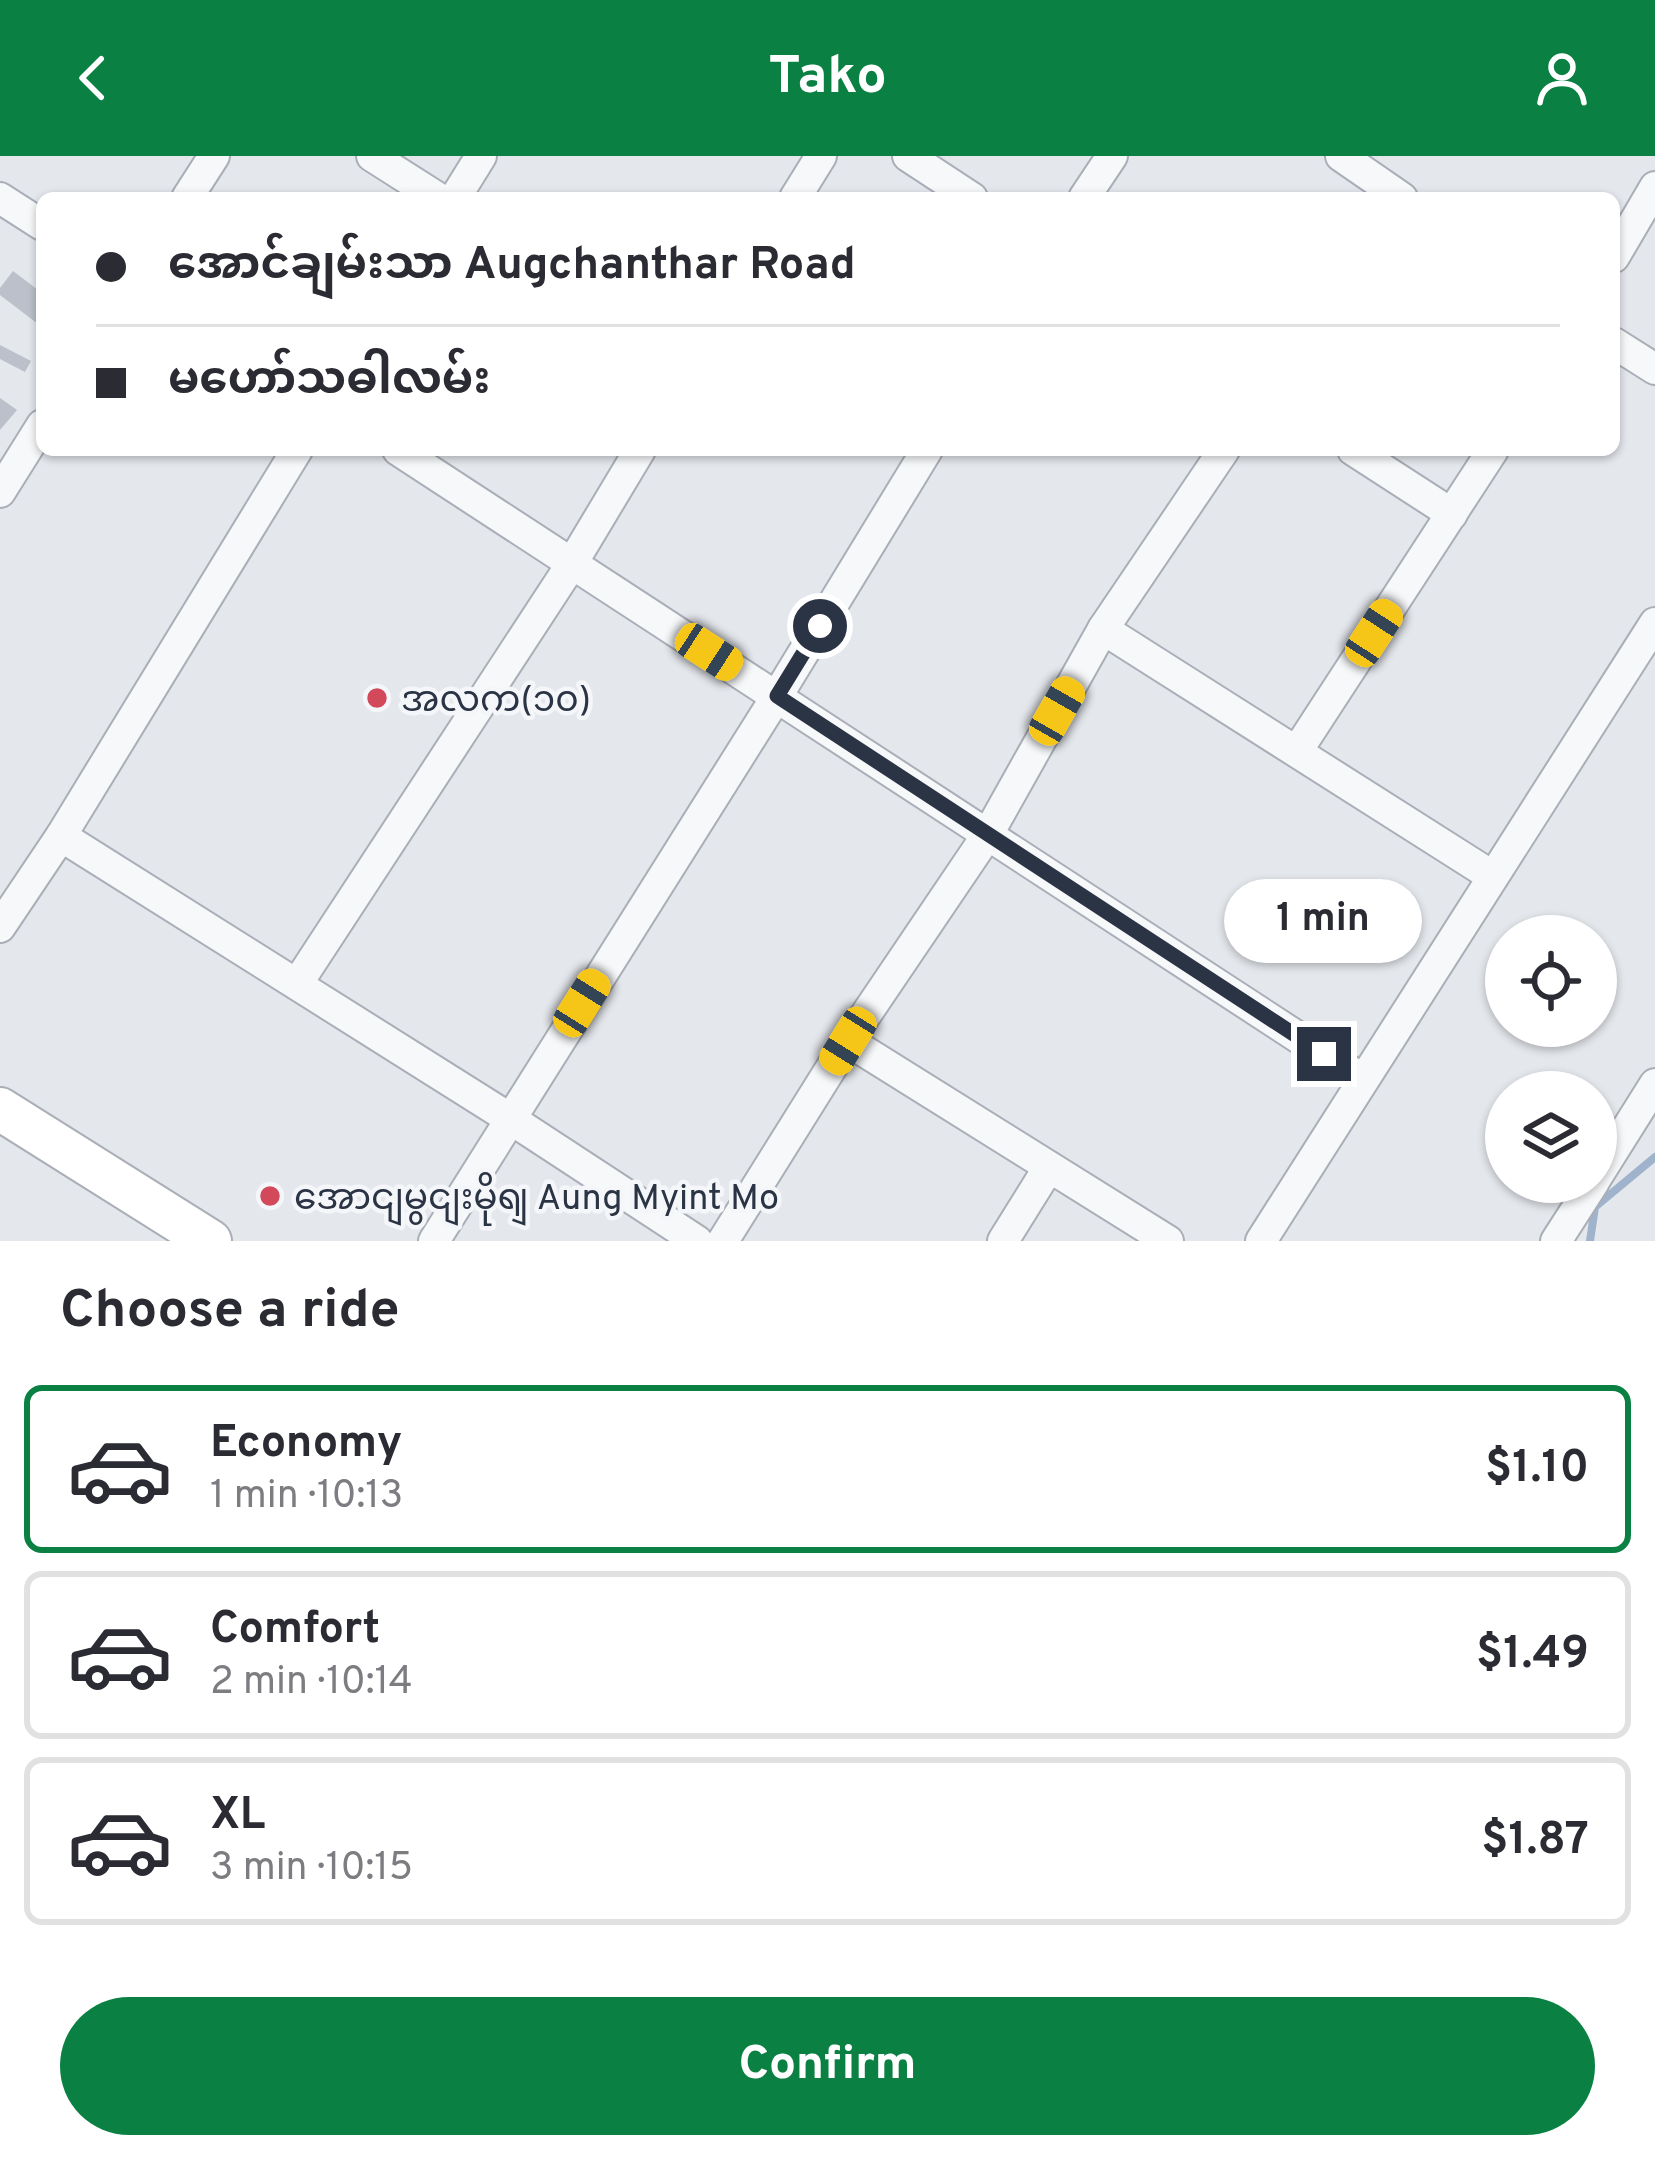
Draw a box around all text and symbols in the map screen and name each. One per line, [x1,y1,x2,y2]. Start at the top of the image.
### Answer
text: Tako [768,44,887,113]
icon: back [60,45,126,111]
icon: person [1529,45,1595,111]
text: အောင်ချမ်းသာ Augchanthar Road [168,238,856,295]
text: မဟော်သဓါလမ်း [168,353,490,410]
car [1339,593,1409,673]
route start [793,599,847,653]
car [669,617,749,687]
car [1023,671,1091,751]
place label: အလက(၁၀) [401,679,591,725]
marker: အလက(၁၀) [364,685,390,711]
callout: 1 min [1225,880,1423,964]
text: 1 min [1276,896,1370,945]
map controls [1485,915,1617,1203]
button: locate [1485,915,1617,1047]
car [548,963,616,1043]
car [814,1001,882,1081]
route end [1297,1027,1351,1081]
button: layers [1485,1071,1617,1203]
place label: အောငျမွငျးမိုရျ Aung Myint Mo [294,1172,779,1226]
marker: အောငျမွငျးမိုရျ Aung Myint Mo [257,1183,283,1209]
text: Choose a ride [60,1278,400,1347]
icon: car [66,1415,174,1523]
text: Economy [210,1416,402,1473]
text: $1.10 [1485,1441,1589,1498]
text: 1 min · 10:13 [210,1473,403,1522]
icon: car [66,1601,174,1709]
text: Comfort [210,1602,380,1659]
text: $1.49 [1476,1627,1589,1684]
text: 2 min · 10:14 [210,1659,413,1708]
icon: car [66,1787,174,1895]
text: XL [210,1788,265,1845]
text: $1.87 [1481,1813,1589,1870]
text: 3 min · 10:15 [210,1845,413,1894]
button: Confirm [60,1997,1595,2135]

